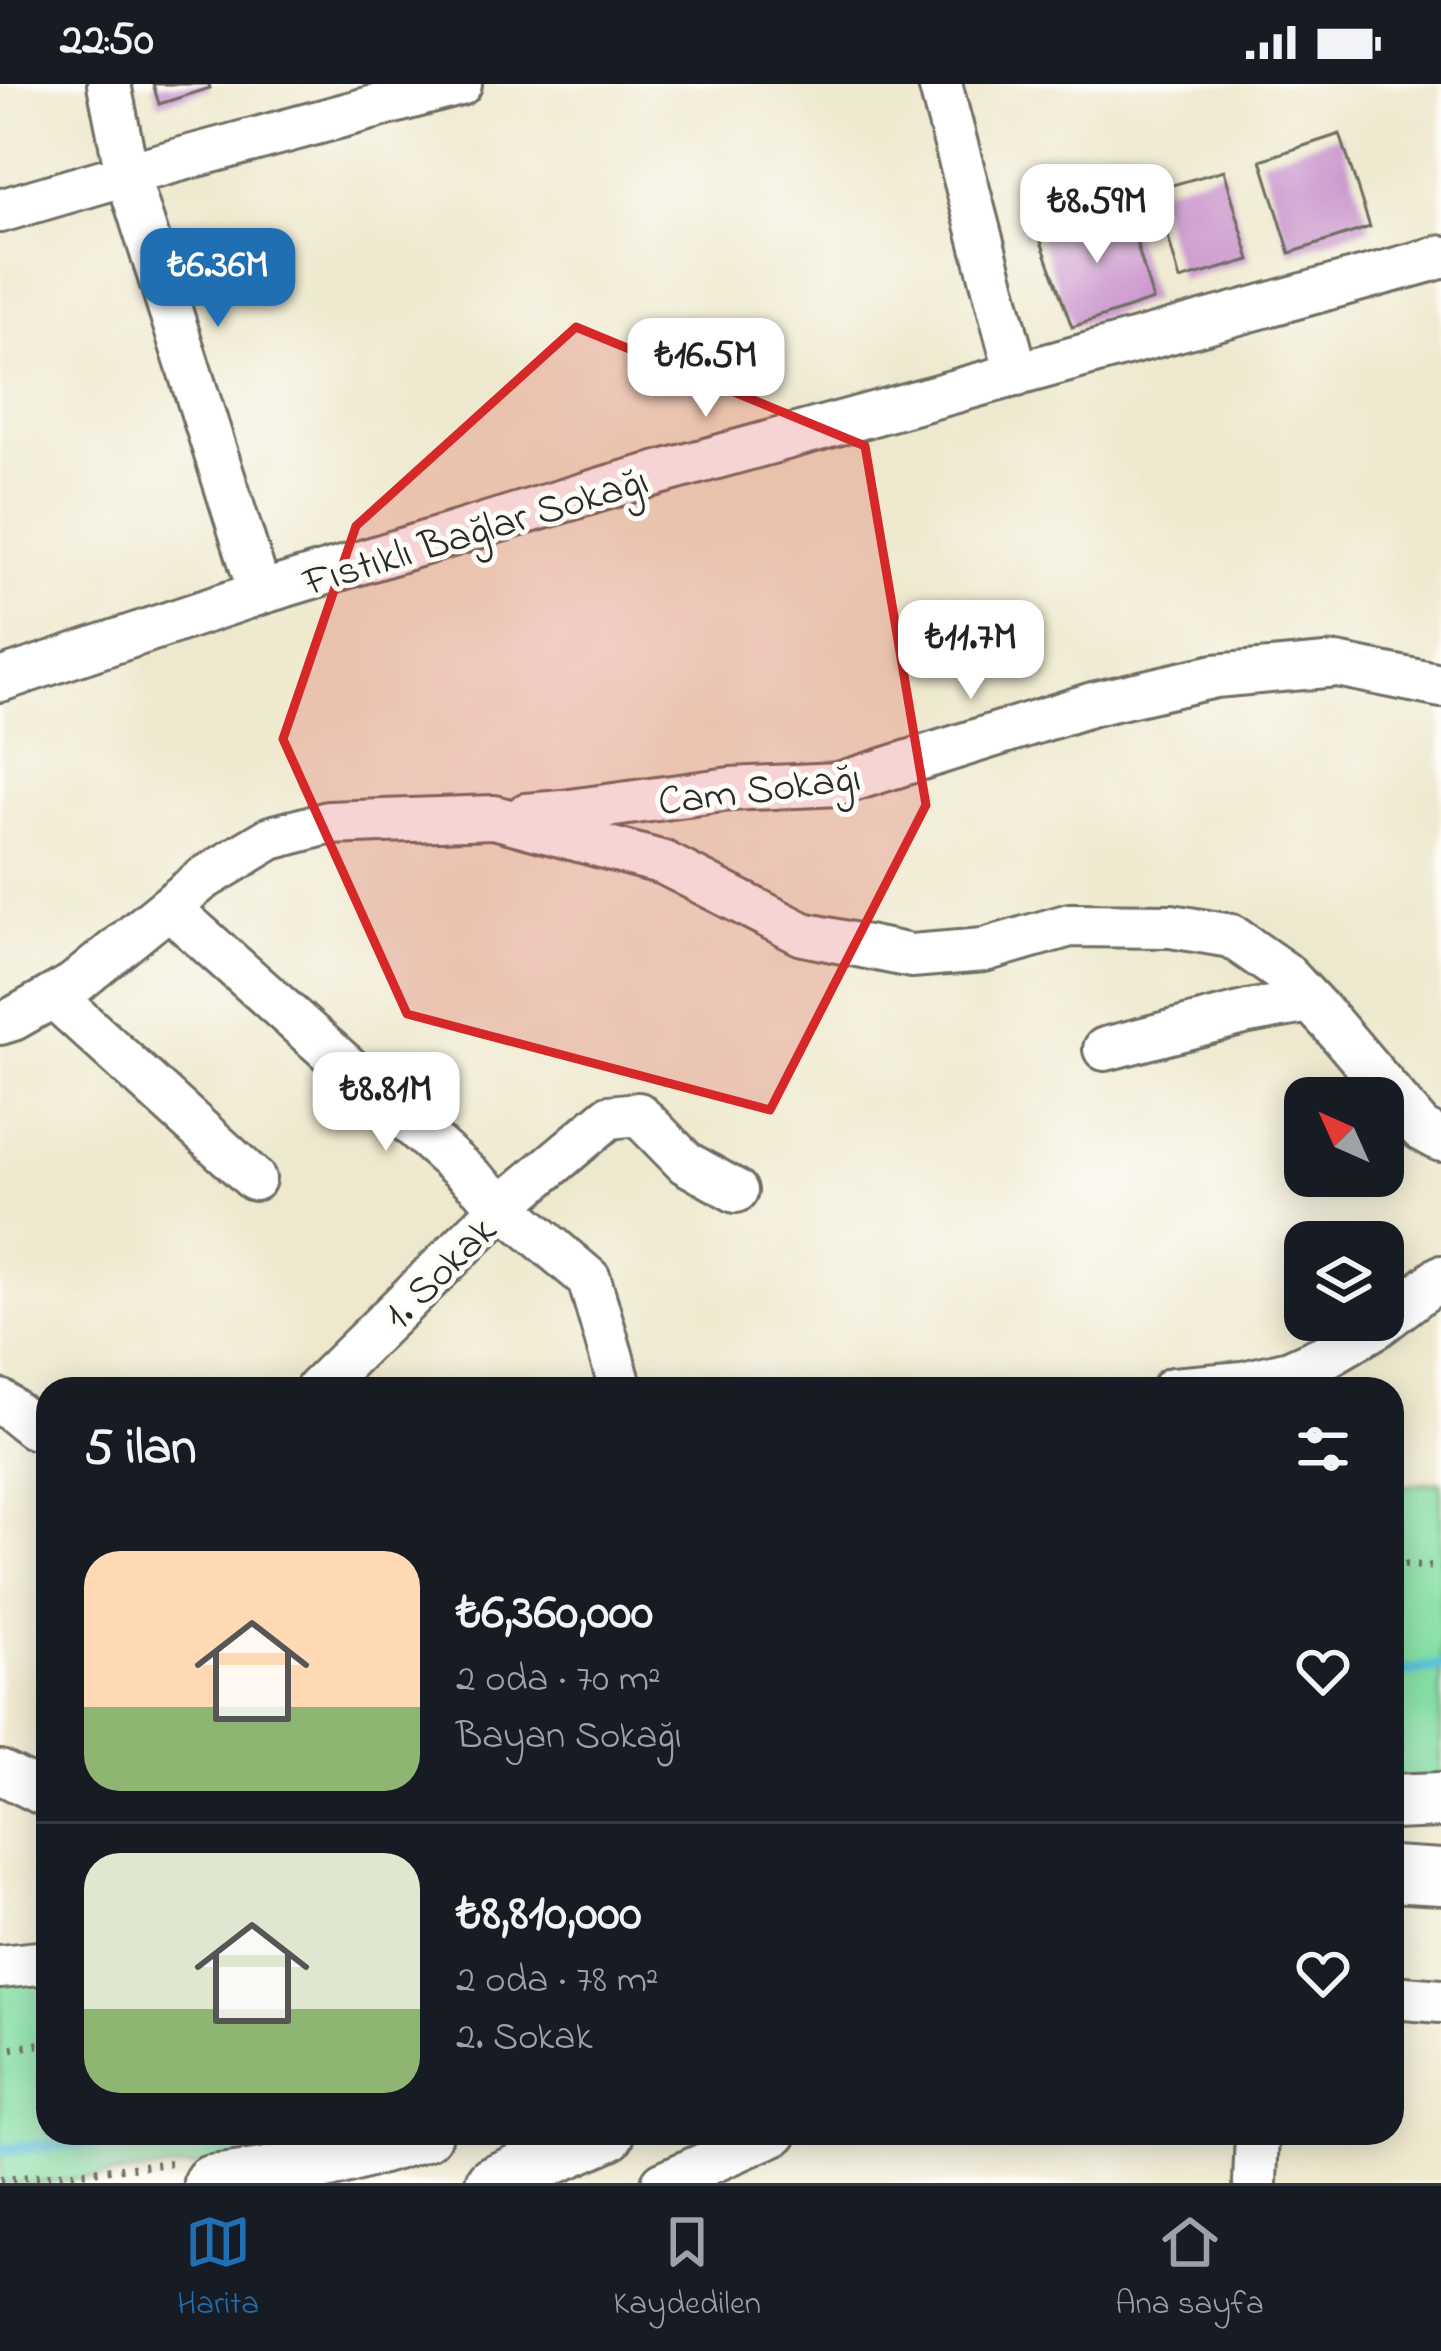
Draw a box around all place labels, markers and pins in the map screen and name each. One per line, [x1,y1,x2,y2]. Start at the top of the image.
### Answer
pin: ₺8.59M [999,164,1195,266]
pin: ₺6.36M [120,228,316,330]
pin: ₺16.5M [608,318,804,420]
pin: ₺11.7M [873,600,1069,702]
pin: ₺8.81M [288,1052,484,1154]

